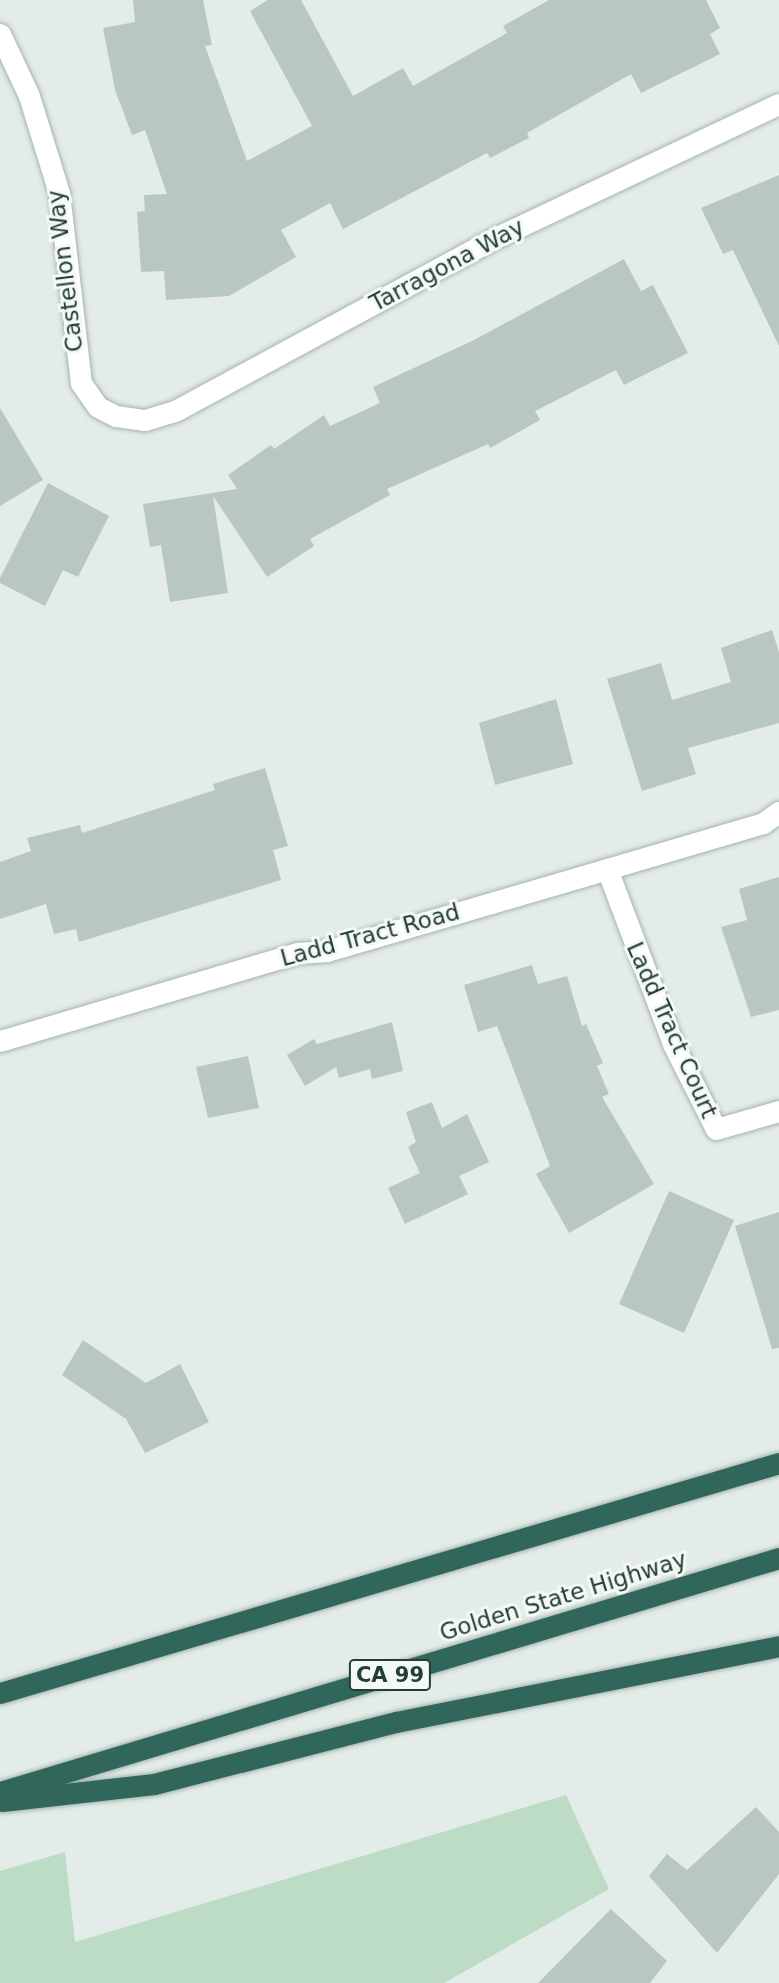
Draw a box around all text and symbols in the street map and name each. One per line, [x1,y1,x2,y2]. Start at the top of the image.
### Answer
street label: Castellon Way [41,188,89,354]
street label: Tarragona Way [365,213,529,317]
street label: Ladd Tract Road [277,898,463,972]
street label: Ladd Tract Court [621,938,723,1122]
street label: Golden State Highway [436,1545,690,1647]
road number: CA 99 [348,1658,432,1692]

